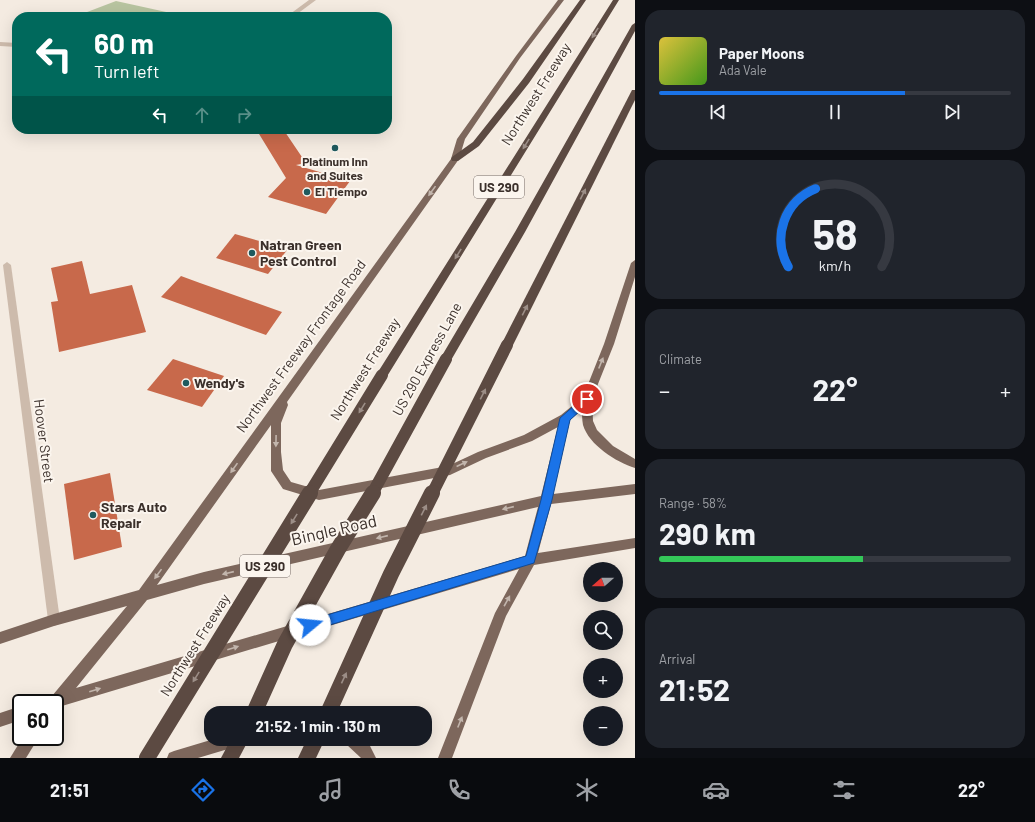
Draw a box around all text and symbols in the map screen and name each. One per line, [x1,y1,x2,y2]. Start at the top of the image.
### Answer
text: 60 m [94,26,154,60]
icon: left [28,28,80,80]
one-way arrow [591,28,599,38]
street label: Northwest Freeway [497,39,574,148]
text: Paper Moons [719,44,804,62]
text: Turn left [94,60,160,82]
text: Ada Vale [719,62,767,78]
icon: previous [707,101,729,123]
icon: pause [824,101,846,123]
icon: next [941,101,963,123]
icon: left [149,104,171,126]
icon: ahead [191,104,213,126]
icon: right [233,104,255,126]
one-way arrow [523,138,530,149]
marker: Platinum Inn and Suites [330,143,340,153]
place label: Platinum Inn and Suites [302,154,368,182]
road number: US 290 [474,176,524,198]
place label: El Tiempo [315,184,368,198]
one-way arrow [429,186,437,196]
marker: El Tiempo [302,187,312,197]
one-way arrow [580,188,587,200]
text: 58 [813,208,857,258]
place label: Natran Green Pest Control [260,236,342,269]
marker: Natran Green Pest Control [247,248,257,258]
one-way arrow [454,248,461,260]
street label: Northwest Freeway Frontage Road [233,256,369,436]
text: km/h [819,257,851,274]
street label: US 290 Express Lane [388,299,465,418]
one-way arrow [522,304,528,316]
street label: Northwest Freeway [327,315,403,423]
text: Climate [659,351,702,367]
one-way arrow [599,357,605,369]
text: 22° [813,371,857,407]
place label: Wendy's [194,374,245,391]
text: − [659,377,670,403]
text: + [1000,377,1011,403]
marker: Wendy's [181,378,191,388]
pin [570,382,604,416]
one-way arrow [479,388,486,399]
icon: arrive [576,388,598,410]
street label: Hoover Street [31,398,58,484]
one-way arrow [358,403,366,413]
one-way arrow [273,435,279,448]
one-way arrow [456,461,468,467]
one-way arrow [230,463,238,473]
text: Range · 58% [659,495,727,511]
place label: Stars Auto Repair [101,498,167,531]
one-way arrow [421,504,427,515]
one-way arrow [502,506,515,512]
street label: Bingle Road [289,509,379,549]
marker: Stars Auto Repair [88,510,98,520]
one-way arrow [290,514,298,524]
text: 290 km [659,515,756,551]
one-way arrow [375,535,388,541]
road number: US 290 [240,555,290,577]
north arrow [583,562,623,602]
map controls [583,562,623,746]
one-way arrow [154,568,162,579]
one-way arrow [221,570,234,576]
street label: Northwest Freeway [156,590,233,699]
one-way arrow [504,595,511,607]
position arrow [289,604,331,646]
button: search [583,610,623,650]
one-way arrow [227,645,239,651]
text: Arrival [659,651,695,667]
button: + [583,658,623,698]
one-way arrow [193,671,200,683]
text: 21:52 [659,671,730,707]
one-way arrow [341,672,347,683]
one-way arrow [89,687,101,693]
speed limit sign: 60 [12,694,64,746]
button: − [583,706,623,746]
one-way arrow [457,715,463,727]
text: 21:52 · 1 min · 130 m [256,717,380,735]
icon: directions [189,776,217,804]
icon: music [317,776,345,804]
icon: phone [445,776,473,804]
icon: climate [573,776,601,804]
icon: car [702,776,730,804]
icon: filters [830,776,858,804]
text: 21:51 [50,779,89,801]
text: 22° [958,779,985,801]

